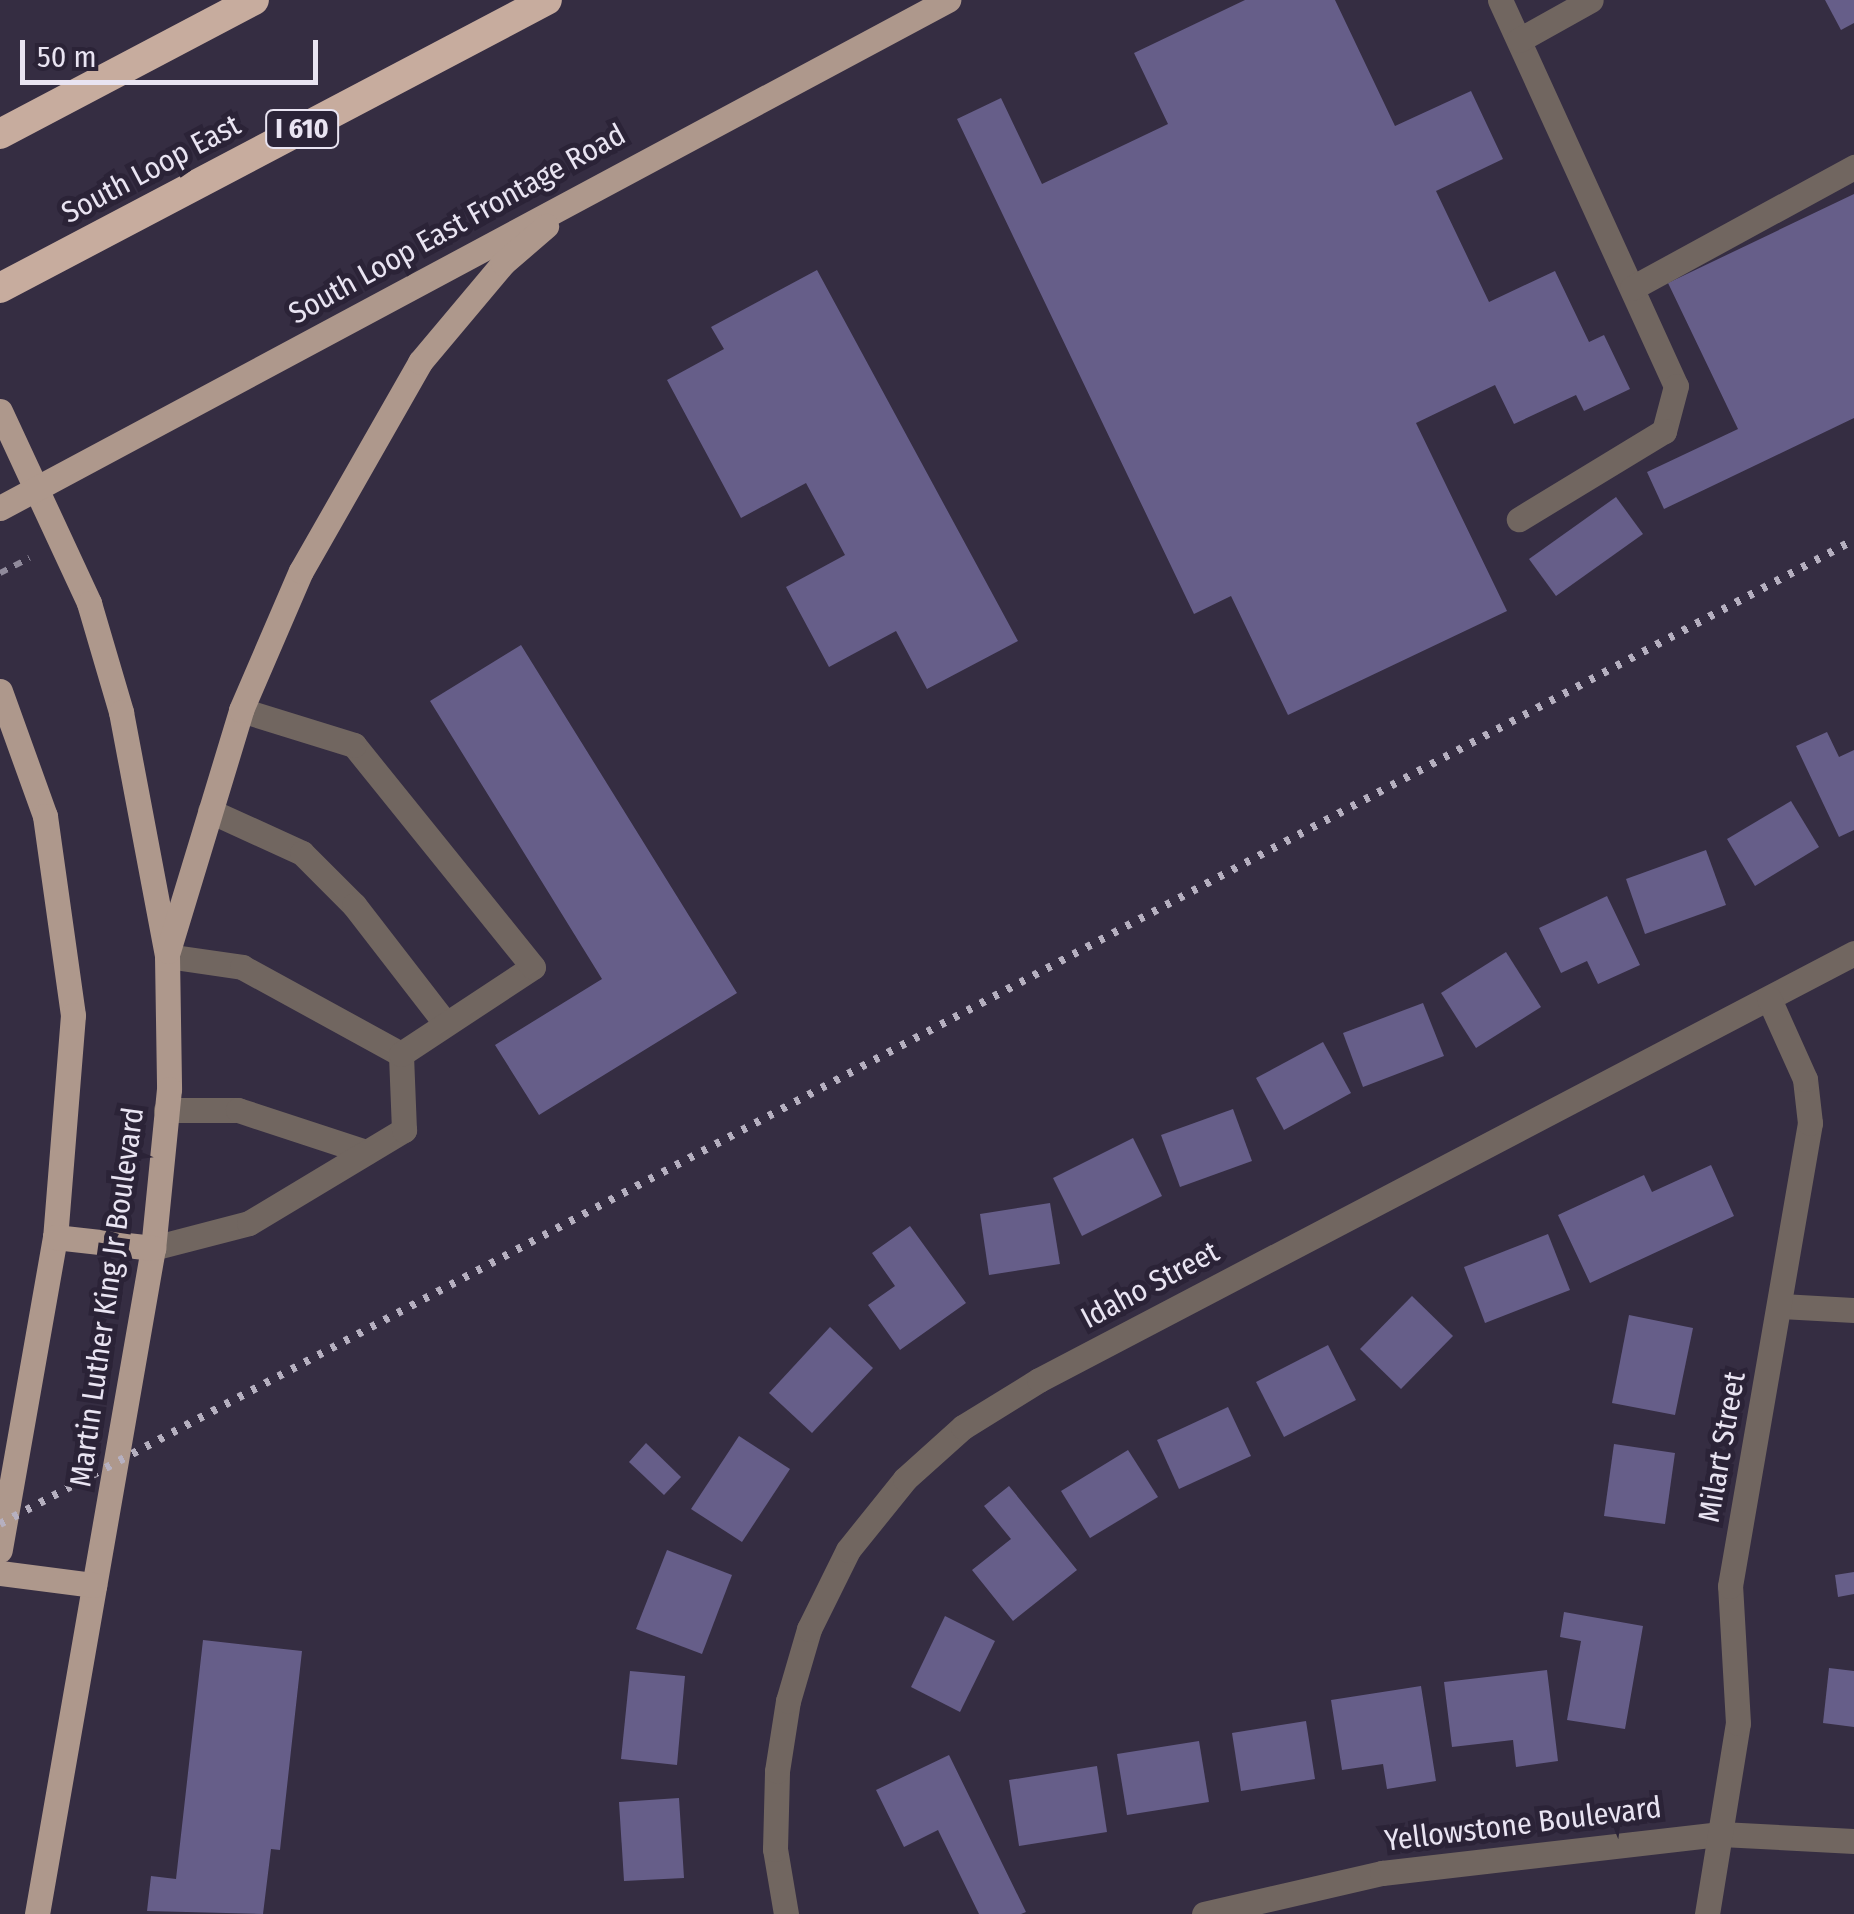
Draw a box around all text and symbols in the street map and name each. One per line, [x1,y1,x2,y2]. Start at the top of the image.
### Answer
scale bar [25,20,322,82]
text: 50 m [37,39,97,75]
road number: I 610 [264,106,340,152]
street label: South Loop East [56,107,246,231]
street label: South Loop East Frontage Road [282,116,632,332]
street label: Martin Luther King Jr Boulevard [63,1105,151,1489]
street label: Idaho Street [1075,1234,1225,1336]
street label: Milart Street [1691,1369,1753,1525]
street label: Yellowstone Boulevard [1383,1789,1663,1859]

